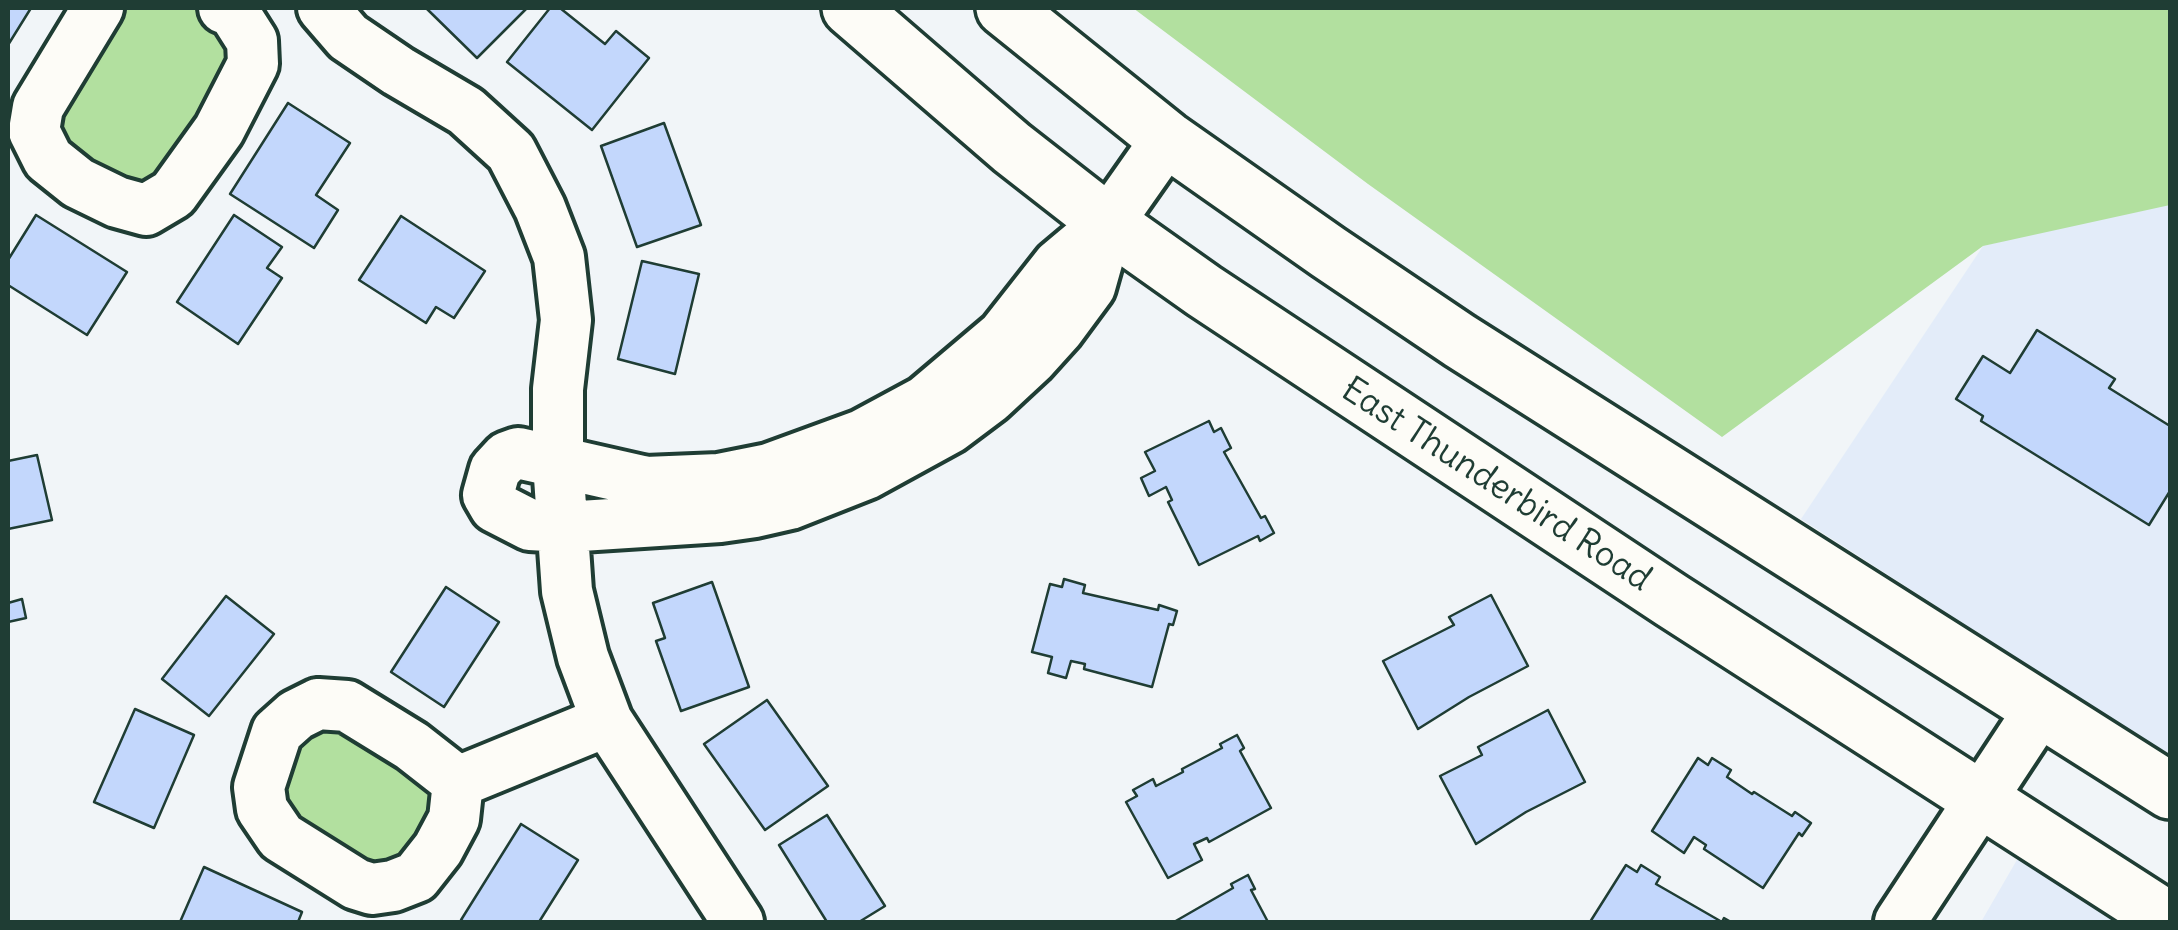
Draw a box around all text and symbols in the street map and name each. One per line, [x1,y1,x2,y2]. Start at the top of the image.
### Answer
street label: East Thunderbird Road [1333,369,1659,601]

